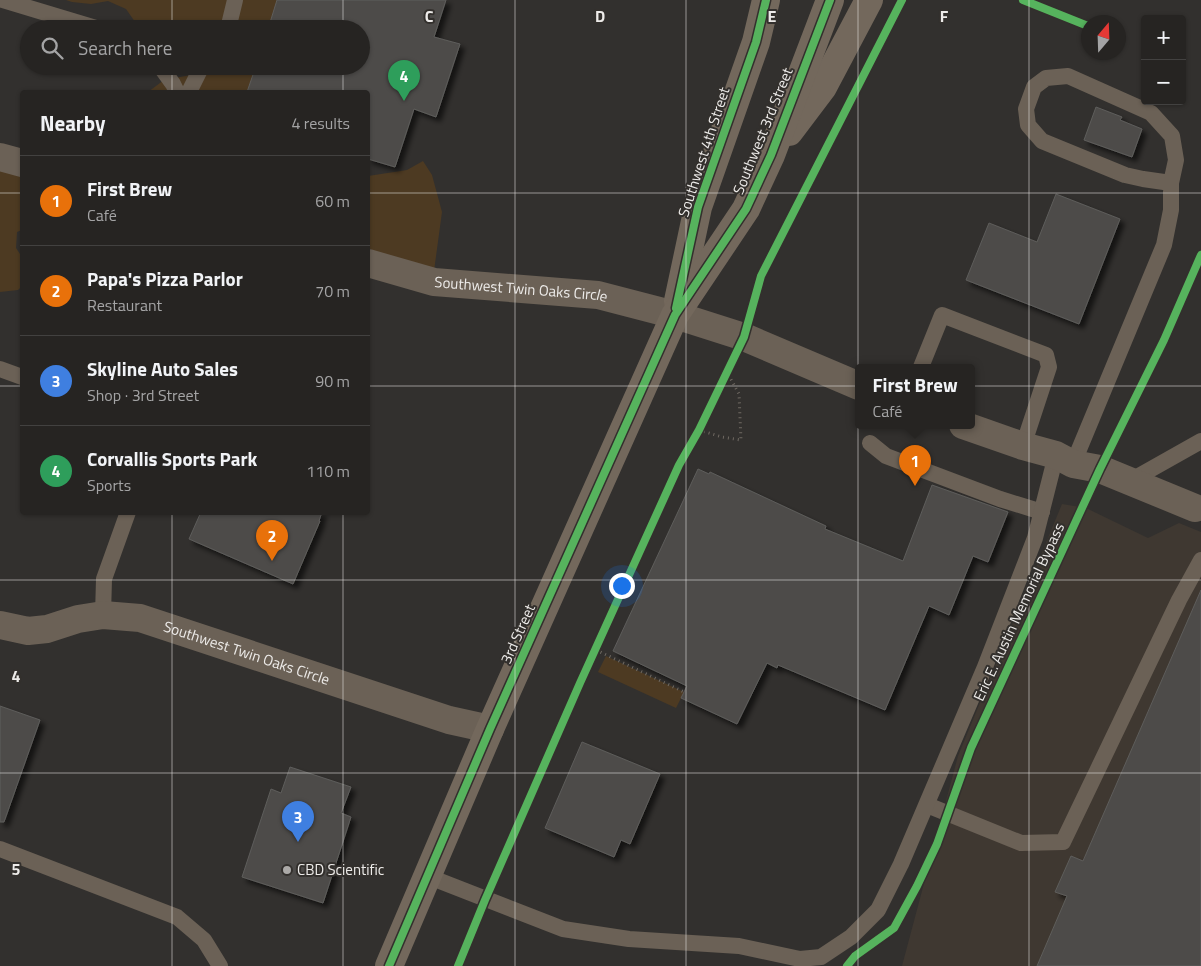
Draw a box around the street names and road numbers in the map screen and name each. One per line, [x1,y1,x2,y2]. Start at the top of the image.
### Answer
street label: Southwest 3rd Street [727,63,799,198]
street label: Southwest 4th Street [672,83,736,220]
street label: Southwest Twin Oaks Circle [434,270,610,308]
street label: Eric E. Austin Memorial Bypass [967,519,1070,705]
street label: 3rd Street [494,600,541,667]
street label: Southwest Twin Oaks Circle [161,615,333,691]

